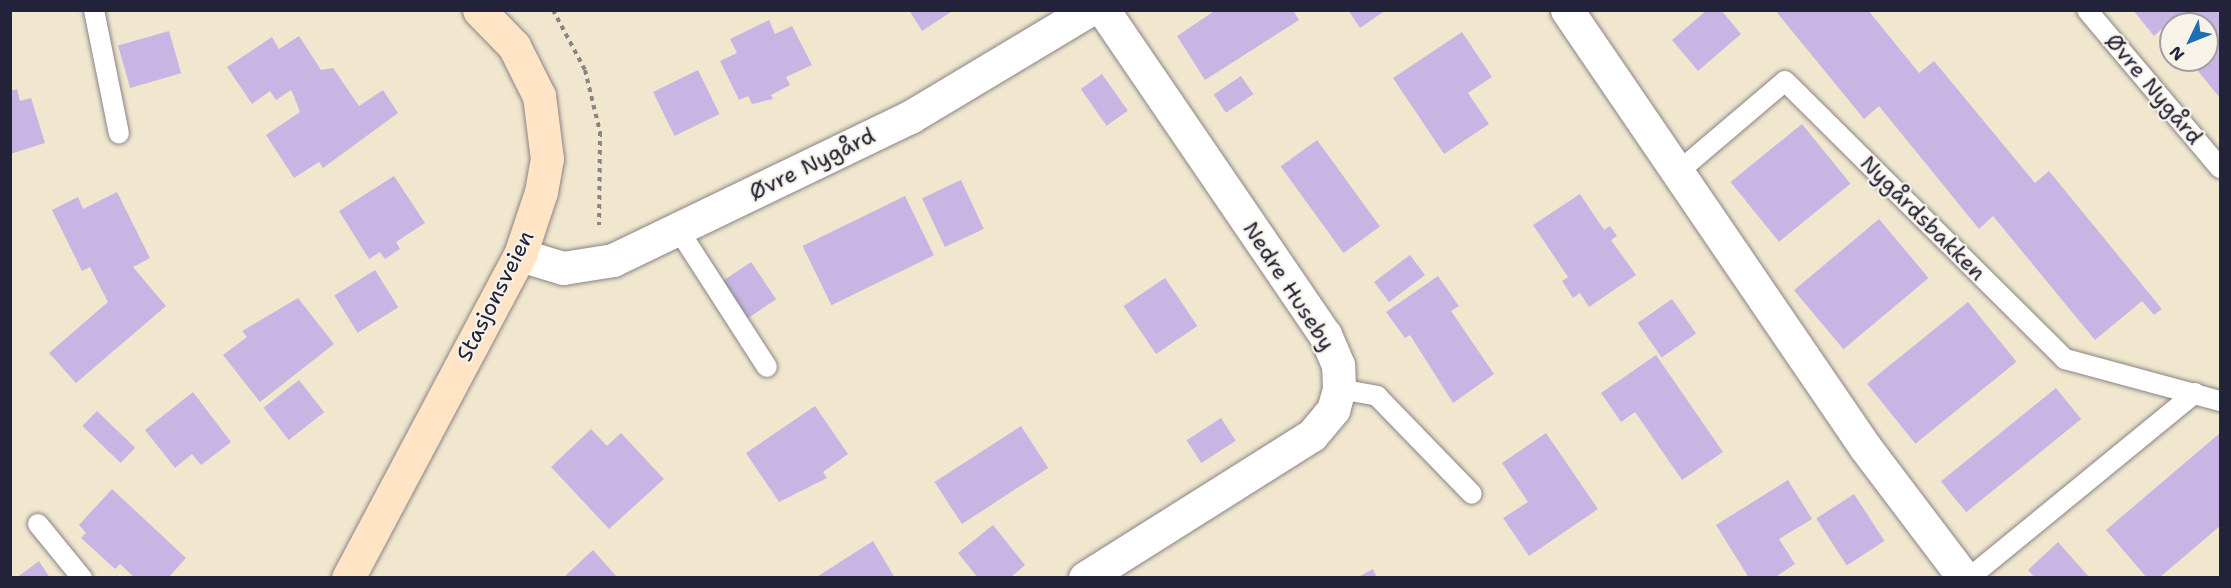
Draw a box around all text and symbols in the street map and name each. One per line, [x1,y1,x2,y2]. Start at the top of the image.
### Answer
north arrow [2159,12,2219,72]
street label: Øvre Nygård [2100,28,2208,150]
street label: Øvre Nygård [745,122,879,206]
street label: Nygårdsbakken [1855,150,1991,286]
street label: Nedre Huseby [1238,217,1340,355]
street label: Stasjonsveien [451,226,539,366]

